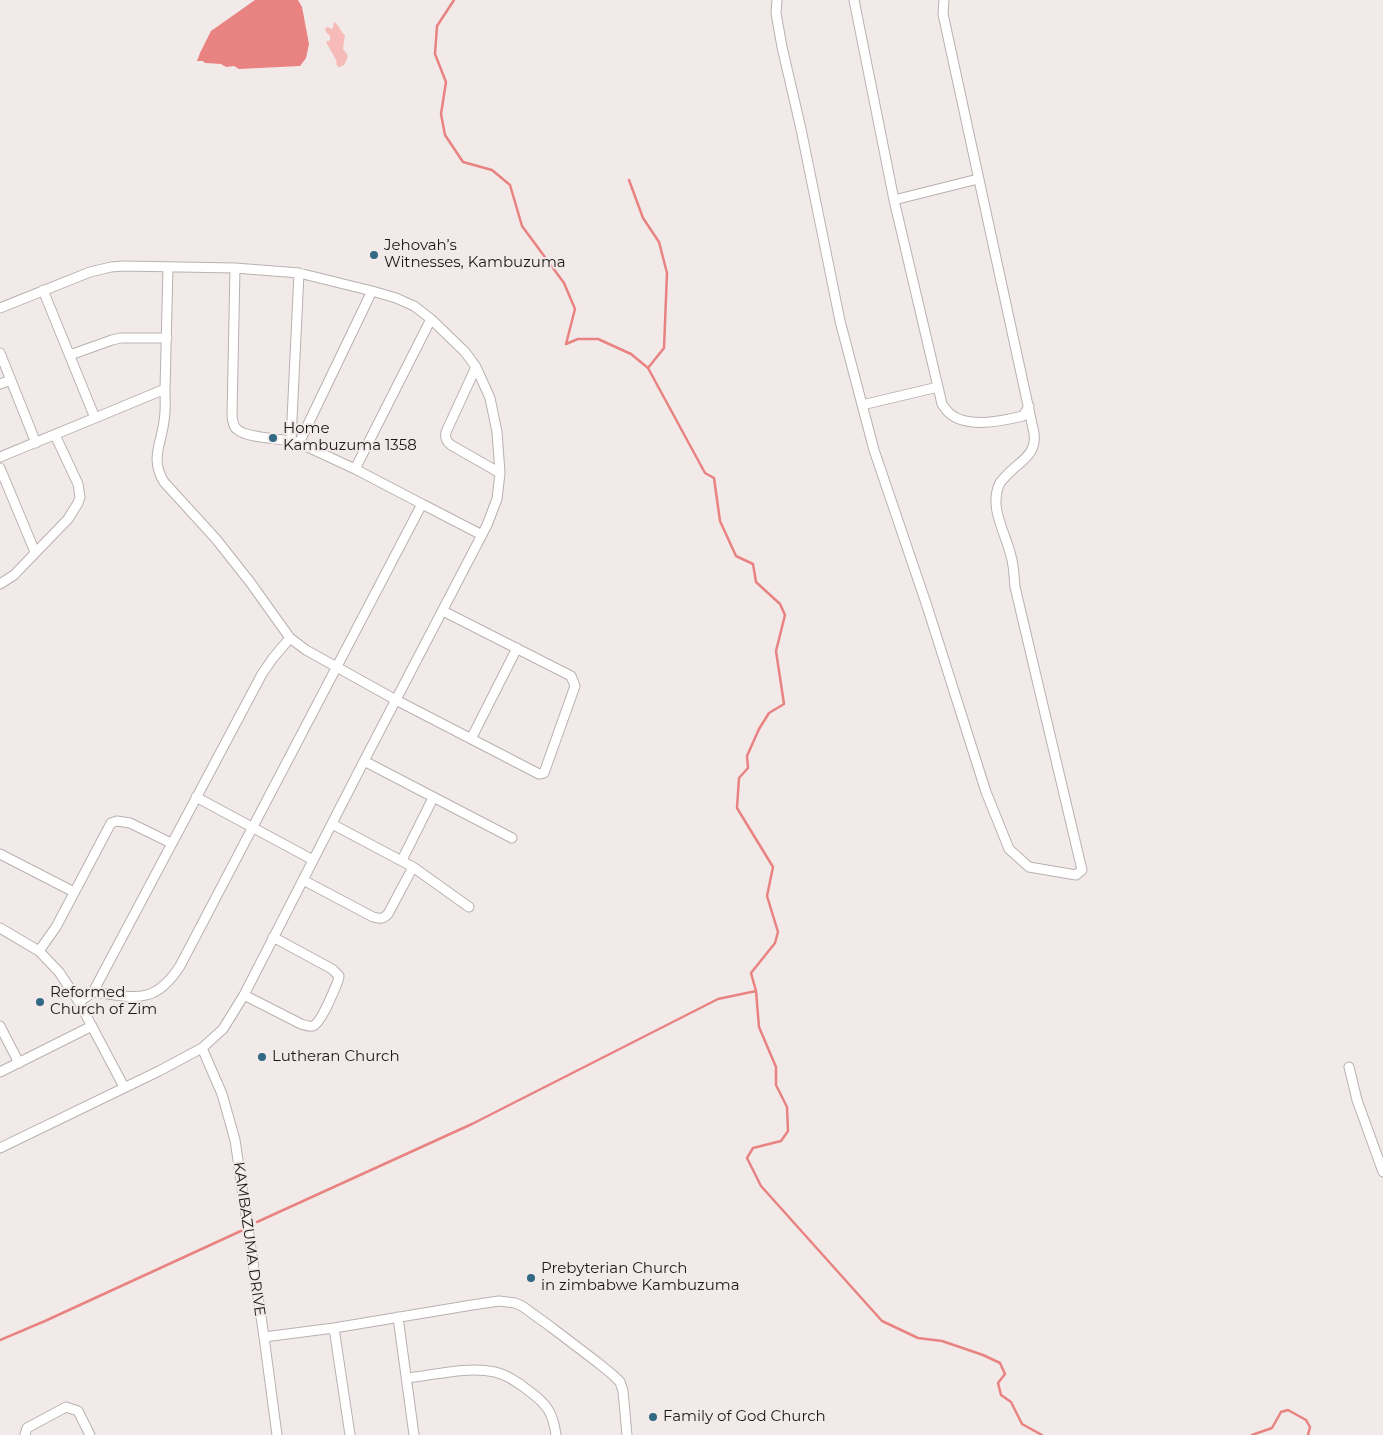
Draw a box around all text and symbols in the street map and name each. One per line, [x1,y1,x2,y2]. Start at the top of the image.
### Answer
place label: Jehovah’s Witnesses, Kambuzuma [384,237,566,272]
marker: Jehovah’s Witnesses, Kambuzuma [368,249,380,261]
place label: Home Kambuzuma 1358 [283,420,417,455]
marker: Home Kambuzuma 1358 [267,432,279,444]
place label: Reformed Church of Zim [50,984,157,1019]
marker: Reformed Church of Zim [34,996,46,1008]
place label: Lutheran Church [272,1048,400,1066]
marker: Lutheran Church [256,1051,268,1063]
street label: KAMBAZUMA DRIVE [229,1161,269,1317]
place label: Prebyterian Church in zimbabwe Kambuzuma [541,1260,740,1295]
marker: Prebyterian Church in zimbabwe Kambuzuma [525,1272,537,1284]
place label: Family of God Church [663,1408,826,1426]
marker: Family of God Church [647,1411,659,1423]

